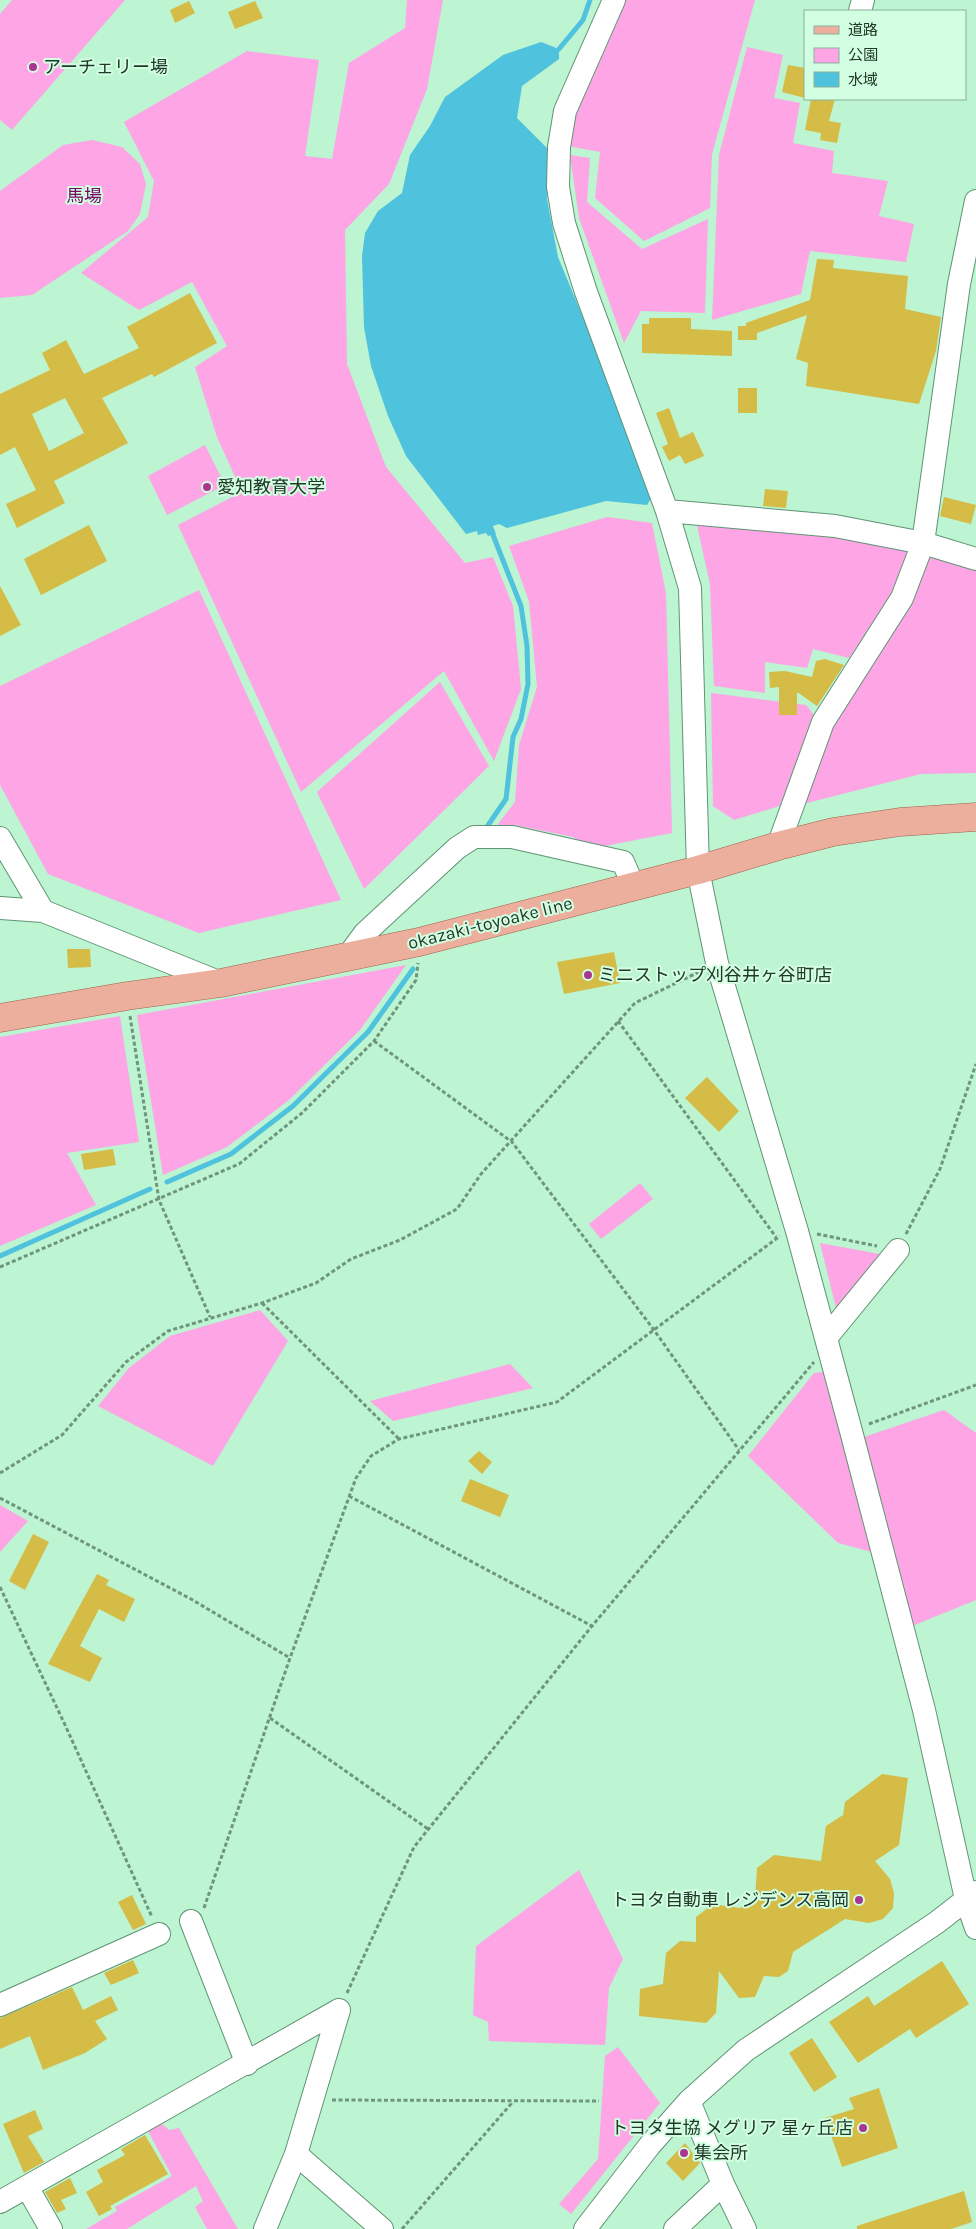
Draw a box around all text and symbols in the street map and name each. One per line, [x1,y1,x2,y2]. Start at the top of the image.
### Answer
legend [804,10,966,100]
text: 道路 [848,21,878,39]
text: 公園 [848,46,878,64]
place label: アーチェリー場 [43,56,168,78]
marker: アーチェリー場 [27,61,39,73]
text: 水域 [848,71,878,89]
park label: 馬場 [66,185,102,207]
place label: 愛知教育大学 [217,476,325,498]
marker: 愛知教育大学 [201,481,213,493]
street label: okazaki-toyoake line [405,892,575,954]
place label: ミニストップ刈谷井ヶ谷町店 [598,964,832,986]
marker: ミニストップ刈谷井ヶ谷町店 [582,969,594,981]
place label: トヨタ自動車 レジデンス高岡 [611,1889,849,1911]
marker: トヨタ自動車 レジデンス高岡 [853,1894,865,1906]
place label: トヨタ生協 メグリア 星ヶ丘店 [610,2117,853,2139]
marker: トヨタ生協 メグリア 星ヶ丘店 [857,2122,869,2134]
place label: 集会所 [694,2142,748,2164]
marker: 集会所 [678,2147,690,2159]

